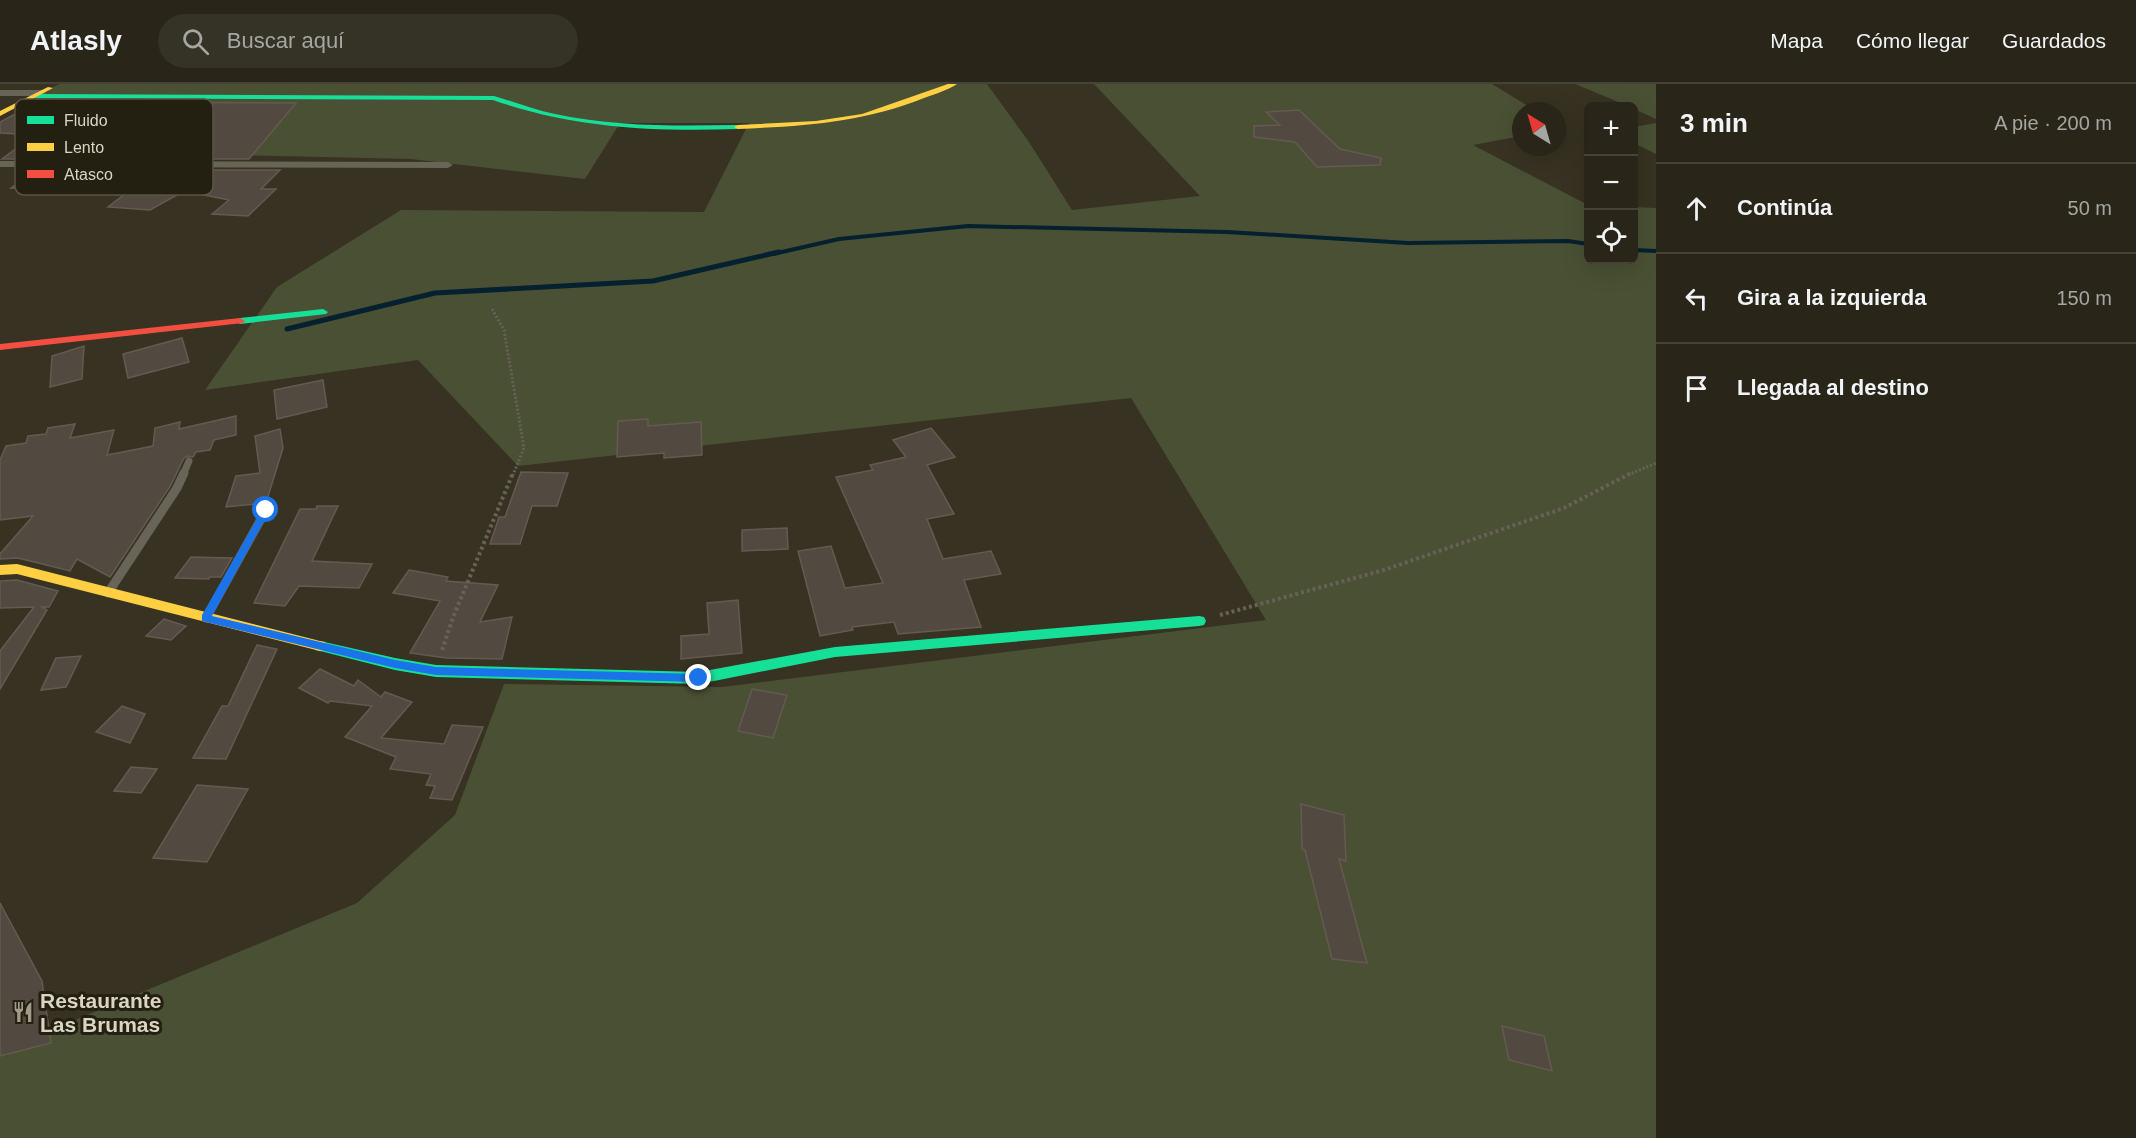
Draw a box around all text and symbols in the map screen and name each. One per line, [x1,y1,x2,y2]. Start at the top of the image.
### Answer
search box [158,14,578,68]
text: Atlasly [30,25,122,56]
icon: search [179,25,212,58]
text: Buscar aquí [227,28,344,53]
text: Mapa [1770,29,1823,52]
text: Cómo llegar [1856,29,1969,52]
text: Guardados [2002,29,2106,52]
legend [15,99,213,195]
north arrow [1512,102,1566,156]
map controls [1584,102,1638,264]
button: + [1584,102,1638,156]
text: 3 min [1680,108,1748,138]
text: Fluido [64,112,108,129]
text: A pie · 200 m [1994,112,2112,134]
text: Lento [64,139,104,156]
button: − [1584,156,1638,210]
text: Atasco [64,166,113,183]
icon: ahead [1680,192,1713,225]
text: Continúa [1737,195,1832,220]
text: 50 m [2068,197,2112,219]
button: locate [1584,210,1638,264]
icon: left [1680,282,1713,315]
text: Gira a la izquierda [1737,285,1927,310]
text: 150 m [2056,287,2112,309]
icon: arrive [1680,372,1713,405]
text: Llegada al destino [1737,375,1929,400]
route start [252,496,278,522]
route end [685,664,711,690]
place label: Restaurante Las Brumas [40,989,161,1036]
restaurant icon: Restaurante Las Brumas [11,1000,35,1024]

